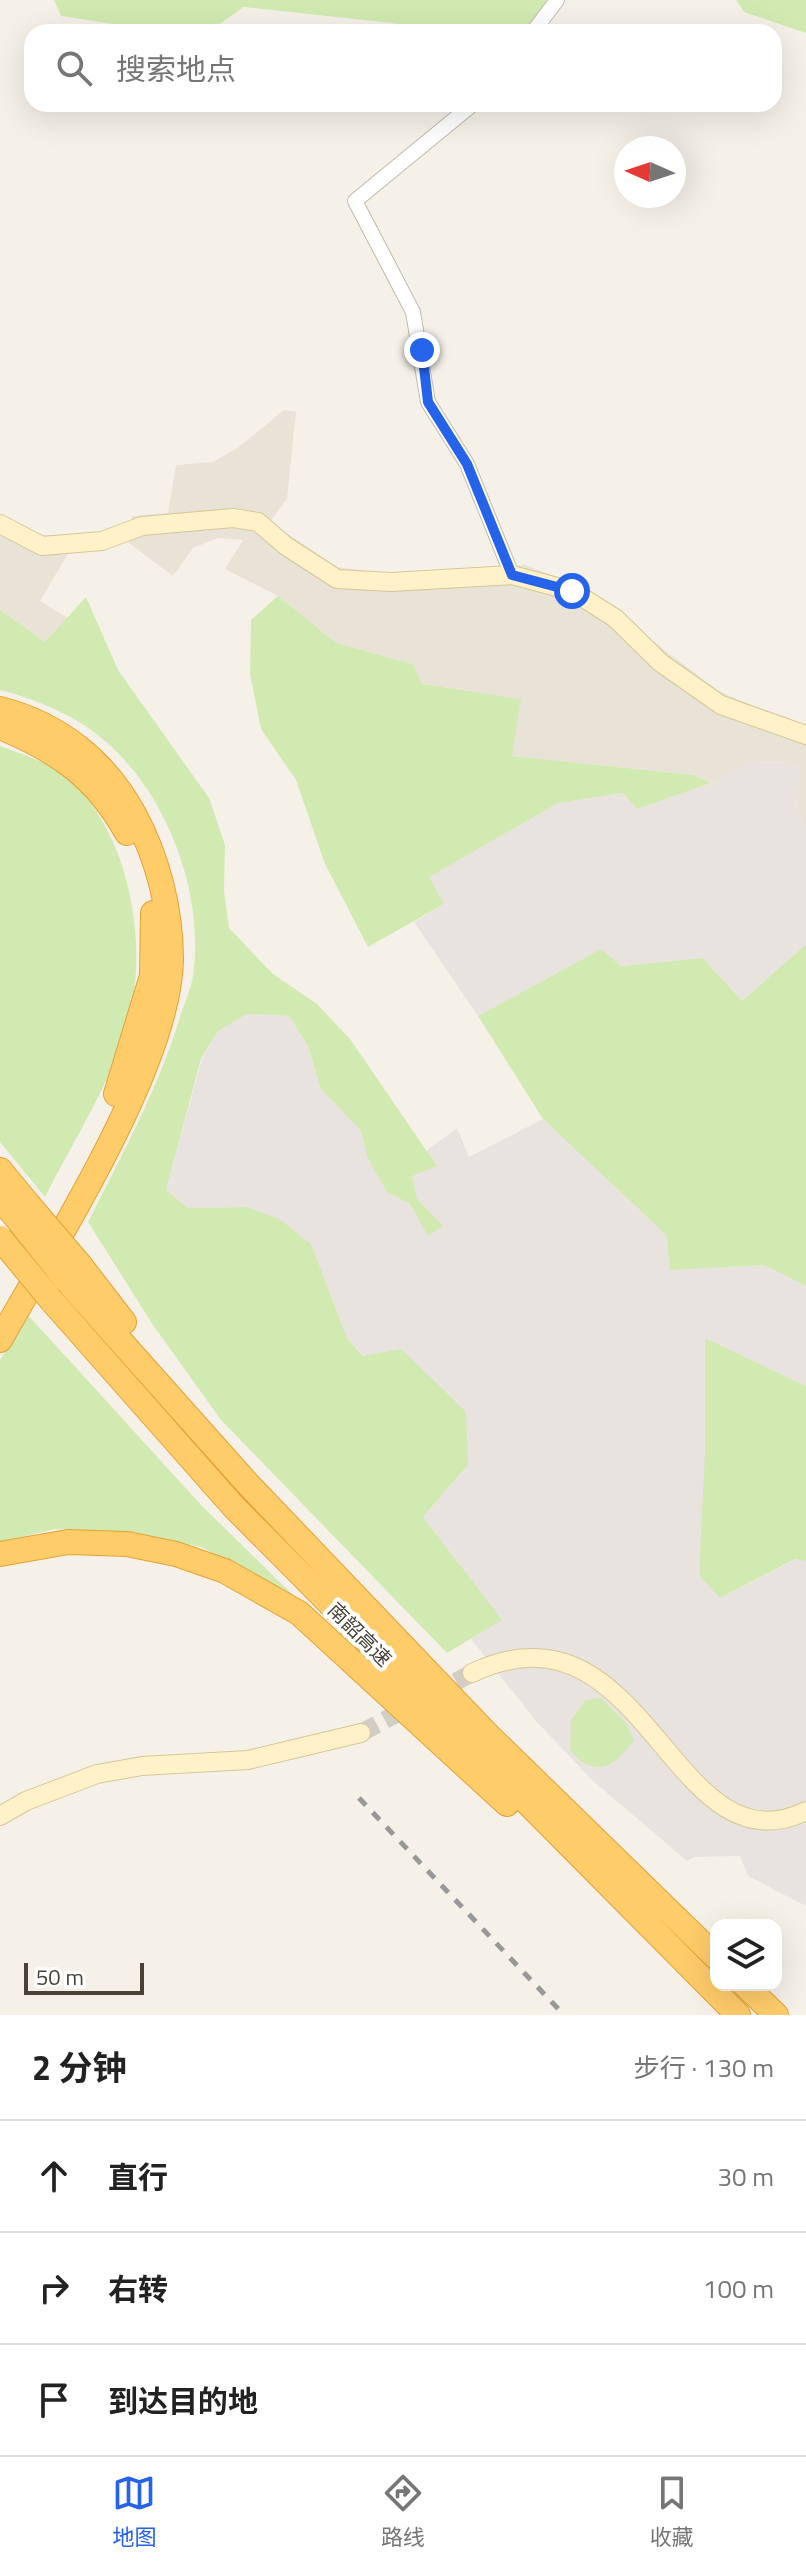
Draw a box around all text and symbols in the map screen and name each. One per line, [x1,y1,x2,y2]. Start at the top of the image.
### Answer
search box [24,24,782,112]
icon: search [52,46,96,90]
text: 搜索地点 [116,46,236,92]
north arrow [614,136,686,208]
route end [404,332,440,368]
route start [554,573,590,609]
street label: 南韶高速 [321,1595,399,1673]
map controls [710,1919,782,1991]
button: layers [710,1919,782,1991]
scale bar [24,1959,144,1995]
text: 50 m [36,1960,84,1994]
text: 2 分钟 [32,2041,127,2093]
text: 步行 · 130 m [634,2048,774,2087]
icon: ahead [32,2154,76,2198]
text: 直行 [108,2154,168,2200]
text: 30 m [717,2157,774,2196]
icon: right [32,2266,76,2310]
text: 右转 [108,2266,168,2312]
text: 100 m [703,2269,774,2308]
icon: arrive [32,2378,76,2422]
text: 到达目的地 [108,2378,258,2424]
tab: 地图 [112,2471,156,2554]
tab: 路线 [381,2471,425,2554]
tab: 收藏 [650,2471,694,2554]

